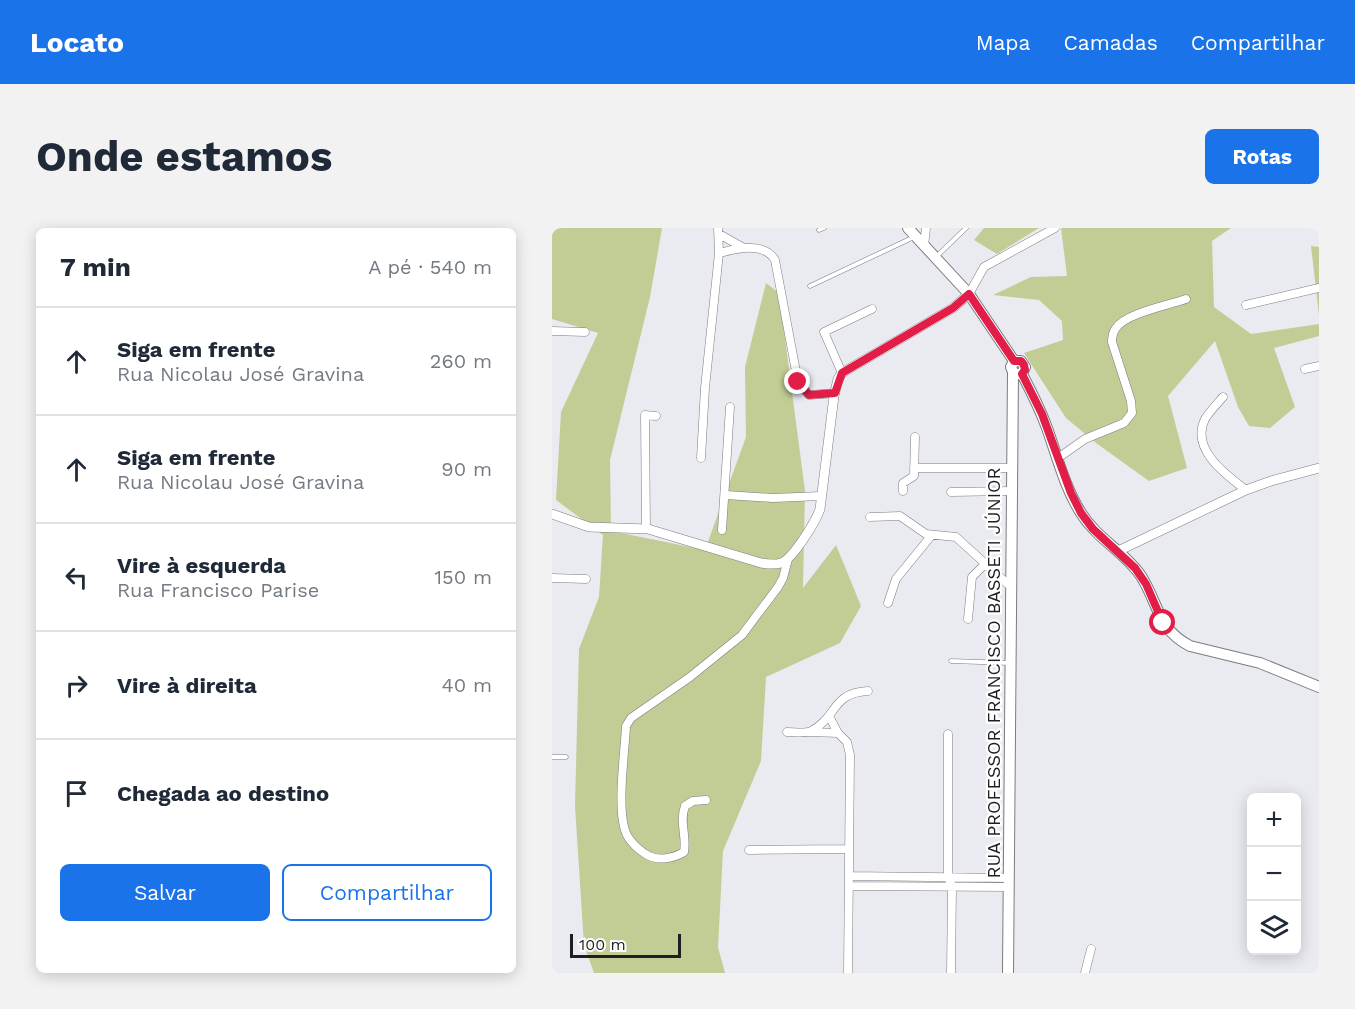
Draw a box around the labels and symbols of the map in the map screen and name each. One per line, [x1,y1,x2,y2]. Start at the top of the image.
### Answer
route end [784,368,810,394]
street label: RUA PROFESSOR FRANCISCO BASSETI JÚNIOR [983,468,1004,878]
route start [1149,609,1175,635]
scale bar [570,931,681,958]

